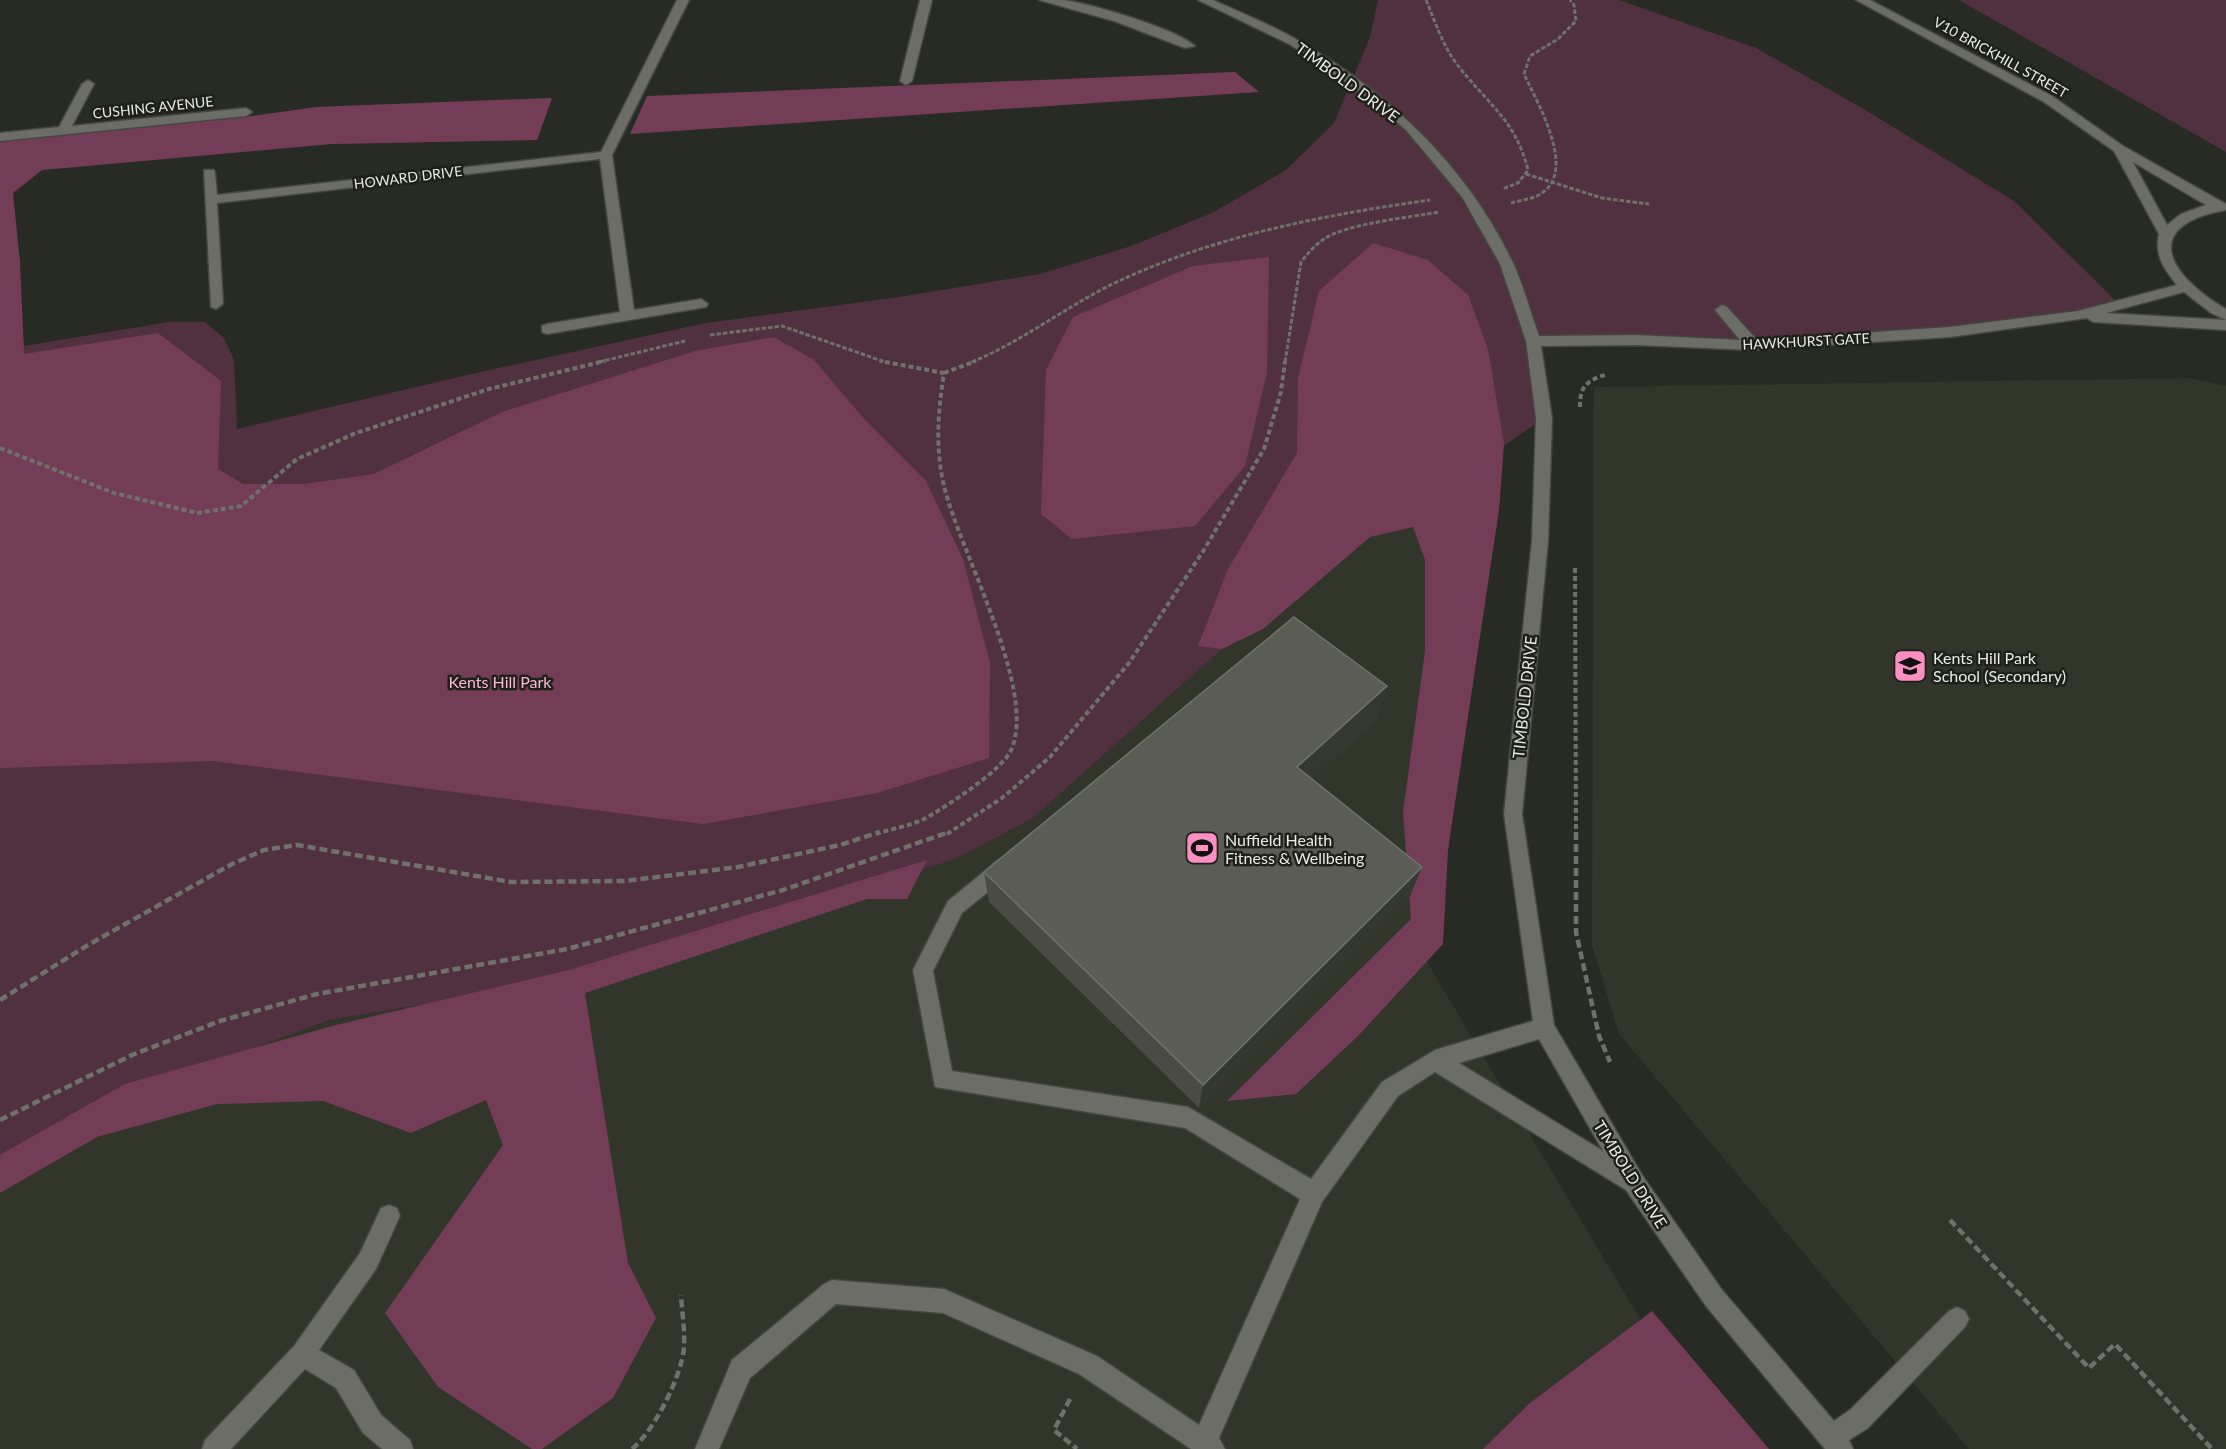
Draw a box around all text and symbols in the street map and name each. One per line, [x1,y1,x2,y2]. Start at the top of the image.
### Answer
street label: V10 BRICKHILL STREET [1931,13,2072,101]
street label: TIMBOLD DRIVE [1293,38,1403,126]
street label: CUSHING AVENUE [92,92,214,122]
street label: HOWARD DRIVE [353,162,463,192]
street label: HAWKHURST GATE [1742,329,1870,353]
street label: TIMBOLD DRIVE [1508,635,1540,759]
school or university icon: Kents Hill Park School (Secondary) [1892,648,1928,684]
place label: Kents Hill Park School (Secondary) [1933,648,2066,685]
park label: Kents Hill Park [449,672,552,691]
sports icon: Nuffield Health Fitness & Wellbeing [1184,830,1220,866]
place label: Nuffield Health Fitness & Wellbeing [1225,830,1364,867]
street label: TIMBOLD DRIVE [1590,1117,1672,1231]

